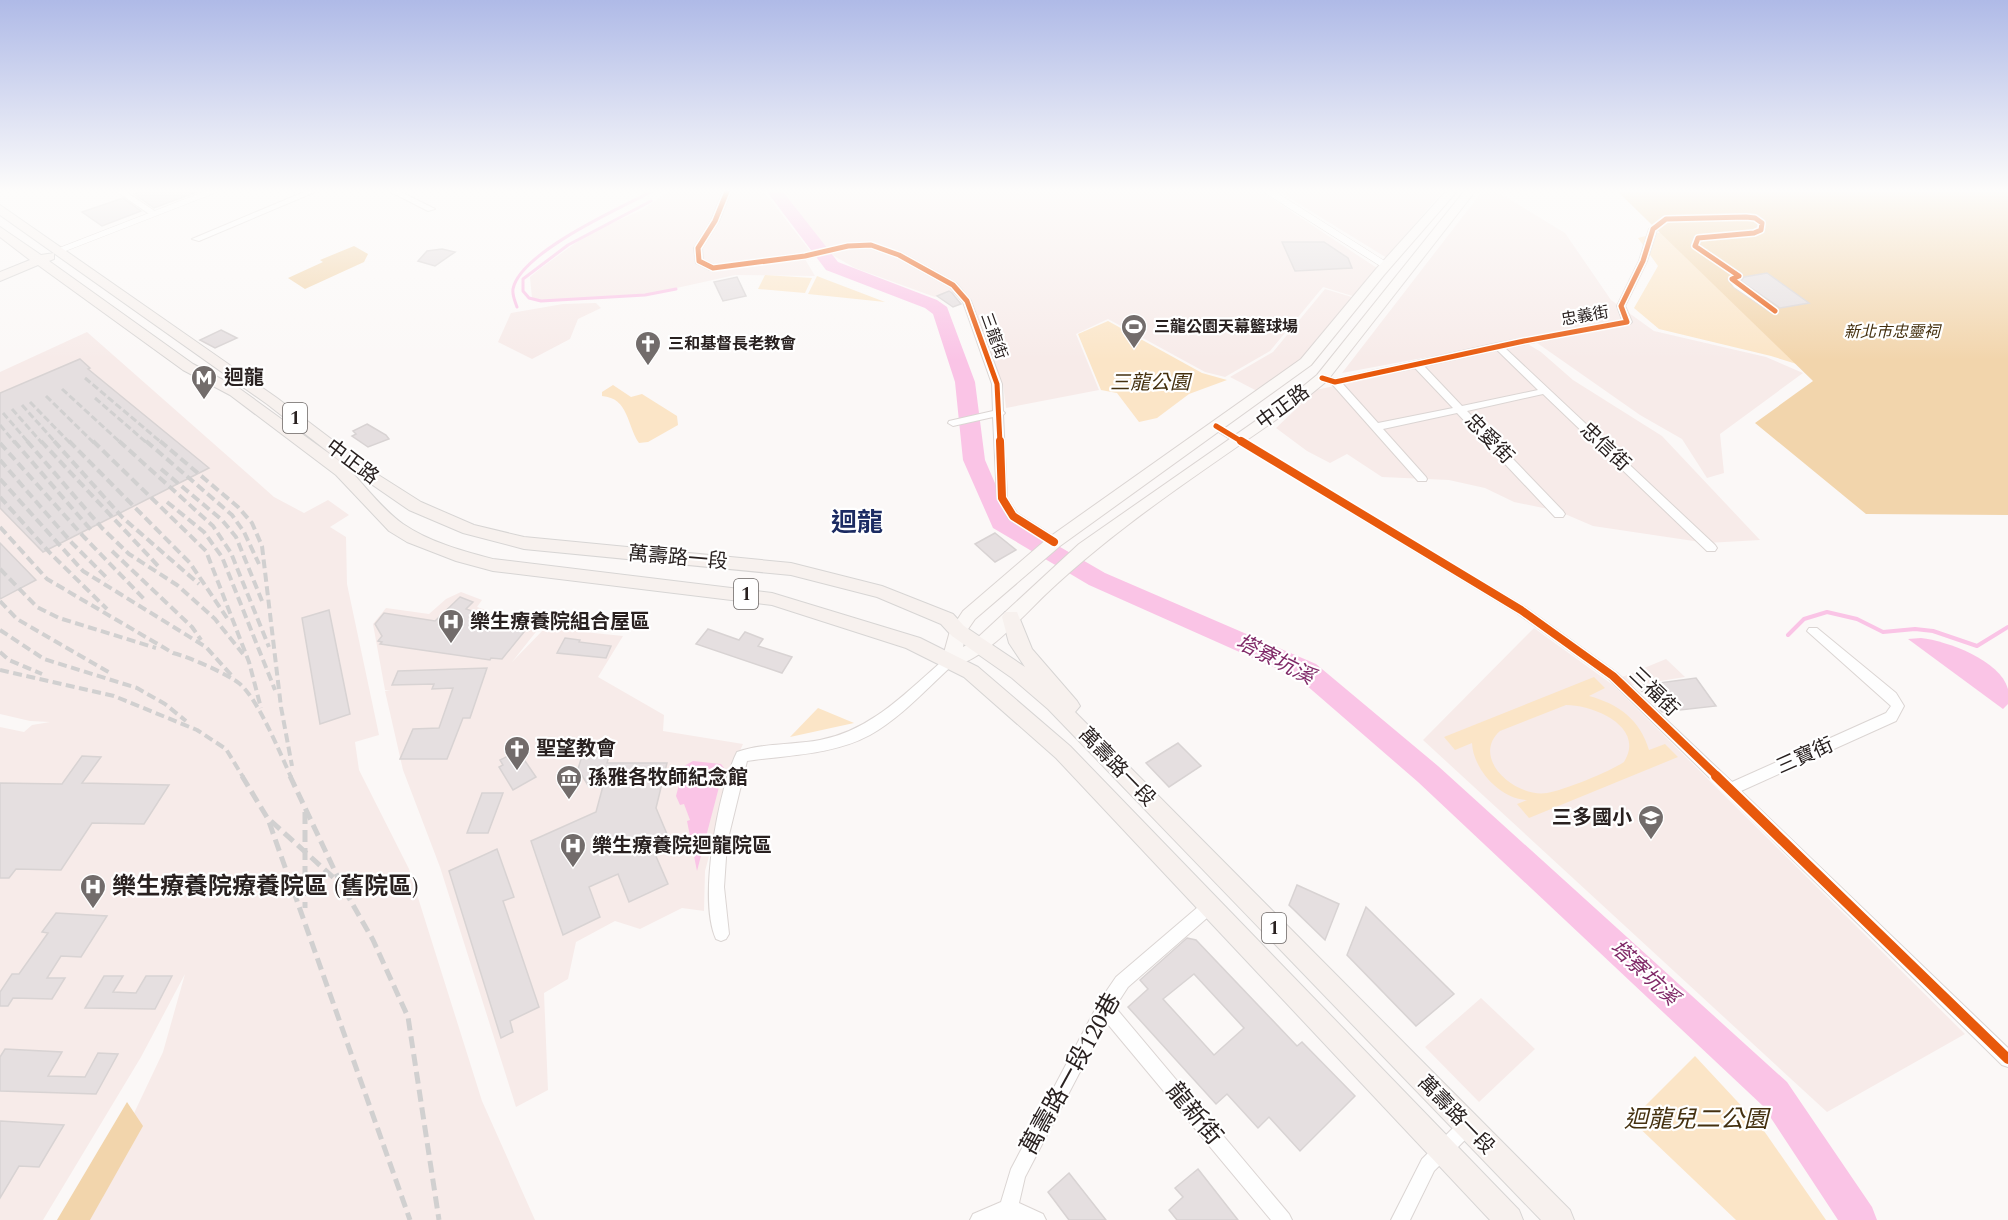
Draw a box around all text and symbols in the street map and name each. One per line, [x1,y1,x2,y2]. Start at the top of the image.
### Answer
street label: 忠義街 [1559,300,1611,332]
street label: 三龍街 [975,309,1013,363]
sports icon: 三龍公園天幕籃球場 [1119,312,1149,350]
place label: 三龍公園天幕籃球場 [1154,315,1298,339]
park label: 新北市忠靈祠 [1844,320,1942,344]
church icon: 三和基督長老教會 [633,329,663,367]
place label: 三和基督長老教會 [668,332,796,356]
metro station icon: 迴龍 [189,363,219,401]
place label: 迴龍 [224,363,264,393]
park label: 三龍公園 [1110,368,1193,398]
street label: 中正路 [1250,377,1316,437]
road number: 1 [283,403,307,433]
street label: 忠愛街 [1457,407,1521,471]
street label: 忠信街 [1573,416,1637,478]
street label: 中正路 [319,432,385,492]
district label: 迴龍 [831,503,883,543]
street label: 萬壽路一段 [627,539,729,577]
road number: 1 [734,579,758,609]
hospital icon: 樂生療養院組合屋區 [436,607,466,645]
place label: 樂生療養院組合屋區 [470,607,650,637]
water label: 塔寮坑溪 [1230,627,1322,695]
street label: 三福街 [1622,660,1686,724]
street label: 萬壽路一段 [1071,721,1163,813]
street label: 三寶街 [1771,730,1839,782]
church icon: 聖望教會 [502,734,532,772]
place label: 聖望教會 [536,734,616,764]
museum icon: 孫雅各牧師紀念館 [554,763,584,801]
place label: 孫雅各牧師紀念館 [588,763,748,793]
place label: 三多國小 [1552,803,1632,833]
school or university icon: 三多國小 [1636,803,1666,841]
hospital icon: 樂生療養院迴龍院區 [558,831,588,869]
place label: 樂生療養院迴龍院區 [592,831,772,861]
place label: 樂生療養院療養院區 (舊院區) [112,869,419,905]
hospital icon: 樂生療養院療養院區 (舊院區) [78,872,108,910]
road number: 1 [1262,913,1286,943]
water label: 塔寮坑溪 [1602,933,1688,1015]
street label: 萬壽路一段120巷 [1012,987,1130,1161]
street label: 萬壽路一段 [1410,1069,1502,1161]
street label: 龍新街 [1157,1075,1231,1153]
park label: 迴龍兒二公園 [1624,1102,1771,1138]

